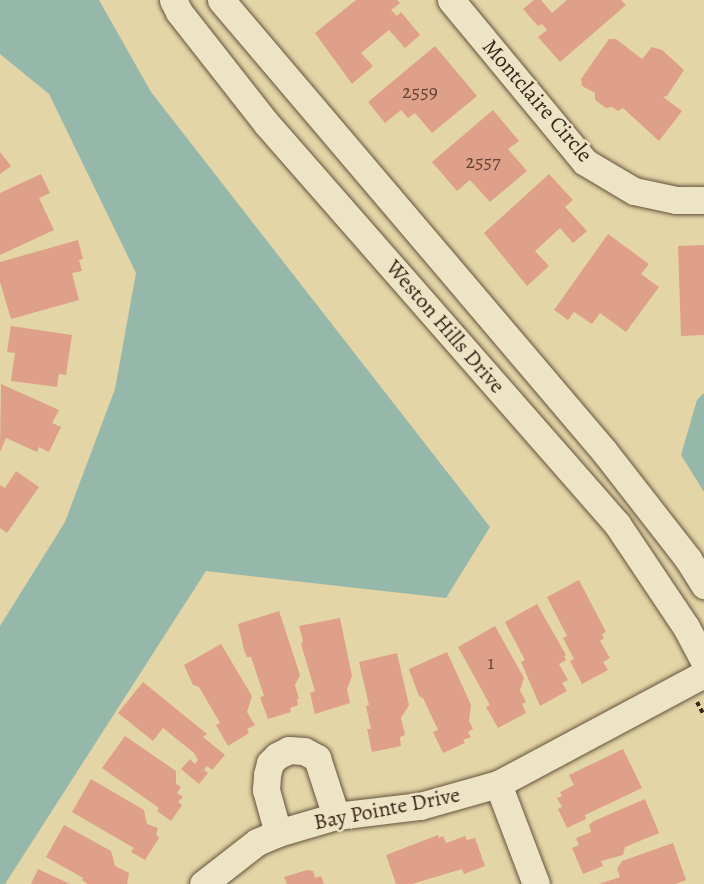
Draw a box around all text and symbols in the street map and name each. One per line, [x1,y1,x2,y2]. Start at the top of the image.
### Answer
street label: Montclaire Circle [476,34,598,168]
house number: 2559 [402,79,438,103]
house number: 2557 [465,149,501,173]
street label: Weston Hills Drive [380,255,510,399]
house number: 1 [488,650,494,674]
street label: Bay Pointe Drive [312,782,462,836]

